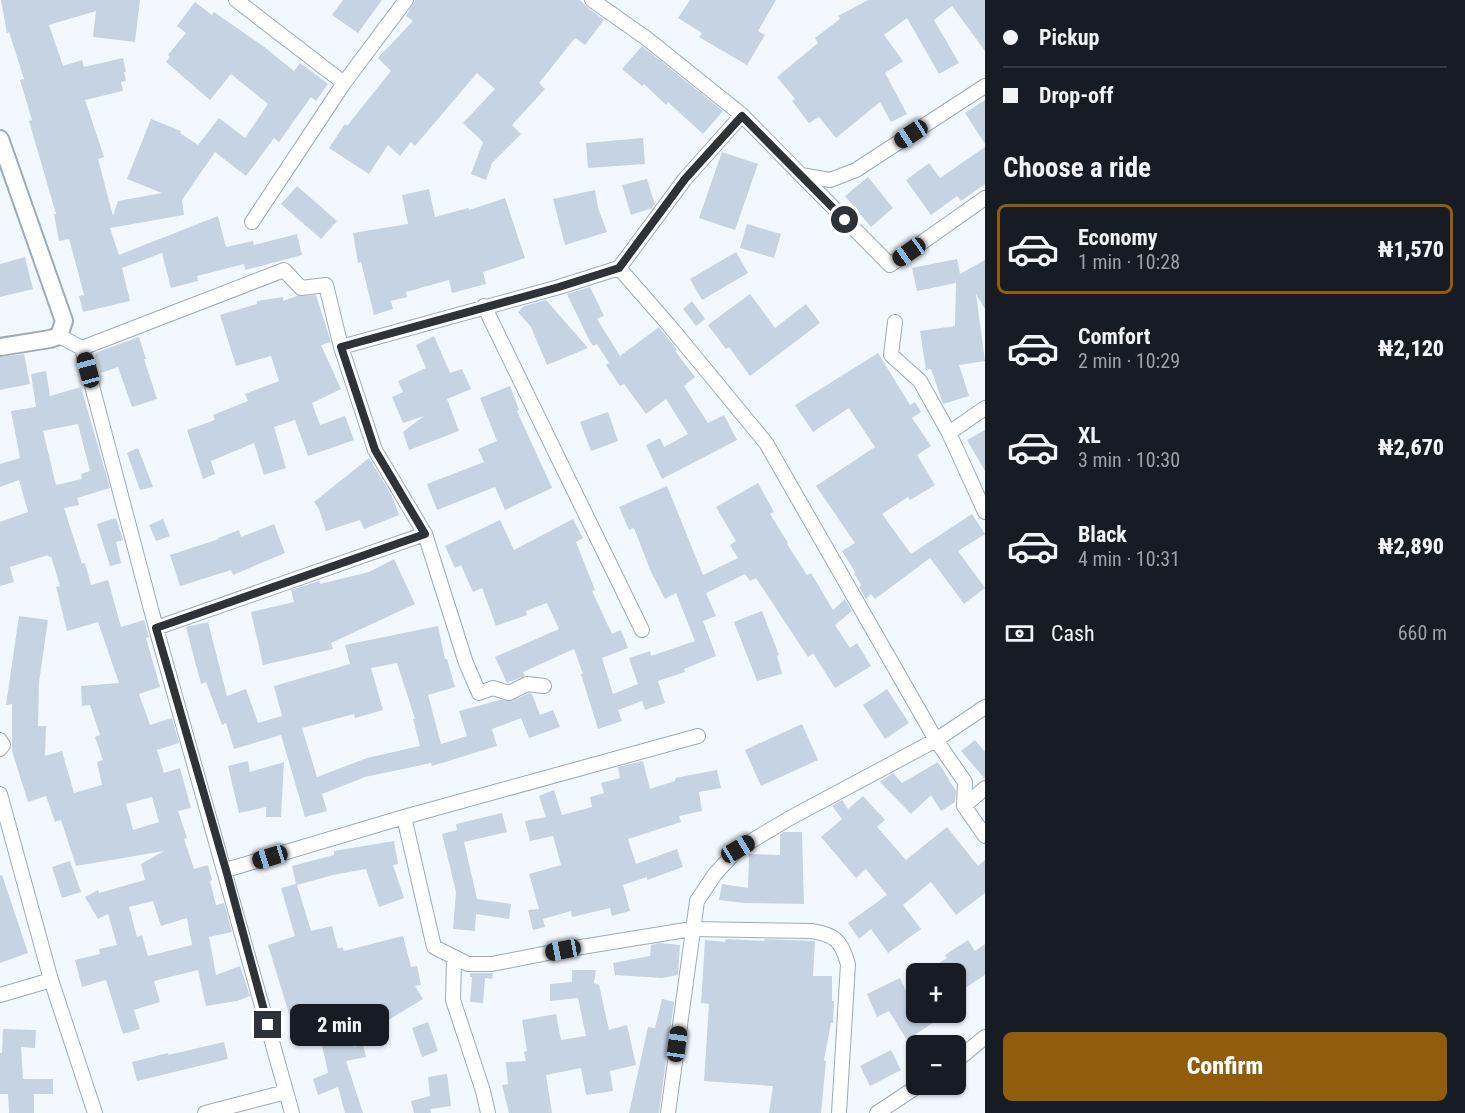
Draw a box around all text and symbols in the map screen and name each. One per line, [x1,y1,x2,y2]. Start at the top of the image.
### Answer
text: Pickup [1039,25,1099,50]
text: Drop-off [1039,83,1113,108]
car [891,117,931,151]
text: Choose a ride [1003,152,1151,184]
route start [831,206,858,233]
icon: car [1006,222,1060,276]
text: Economy [1078,225,1158,250]
car [889,234,929,270]
text: ₦1,570 [1378,237,1444,262]
text: 1 min · 10:28 [1078,250,1180,274]
icon: car [1006,321,1060,375]
text: Comfort [1078,324,1151,349]
text: ₦2,120 [1378,336,1444,361]
text: 2 min · 10:29 [1078,349,1180,373]
car [75,350,101,390]
icon: car [1006,420,1060,474]
text: XL [1078,423,1101,448]
text: ₦2,670 [1378,435,1444,460]
text: 3 min · 10:30 [1078,448,1180,472]
icon: car [1006,519,1060,573]
text: Black [1078,522,1127,547]
text: ₦2,890 [1378,534,1444,559]
text: 4 min · 10:31 [1078,547,1180,571]
icon: cash [1003,617,1036,650]
text: Cash [1051,621,1095,646]
text: 660 m [1398,621,1447,645]
car [718,832,758,866]
car [250,843,290,871]
car [544,938,582,962]
map controls [906,963,966,1095]
button: + [906,963,966,1023]
callout: 2 min [289,1004,388,1046]
route end [254,1011,281,1038]
text: 2 min [317,1013,362,1037]
car [666,1025,688,1063]
button: Confirm [1003,1032,1447,1101]
button: − [906,1035,966,1095]

